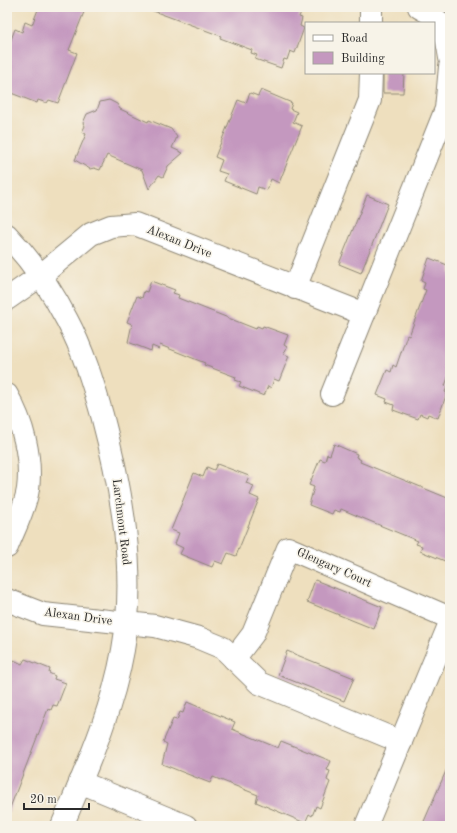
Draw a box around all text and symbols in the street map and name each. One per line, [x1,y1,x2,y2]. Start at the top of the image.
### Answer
legend [305,22,435,74]
text: Road [341,33,368,45]
text: Building [341,53,385,65]
street label: Alexan Drive [145,224,214,261]
street label: Larchmont Road [110,478,132,566]
street label: Glengary Court [295,546,373,590]
street label: Alexan Drive [43,606,113,628]
scale bar [24,785,89,811]
text: 20 m [30,794,57,806]

